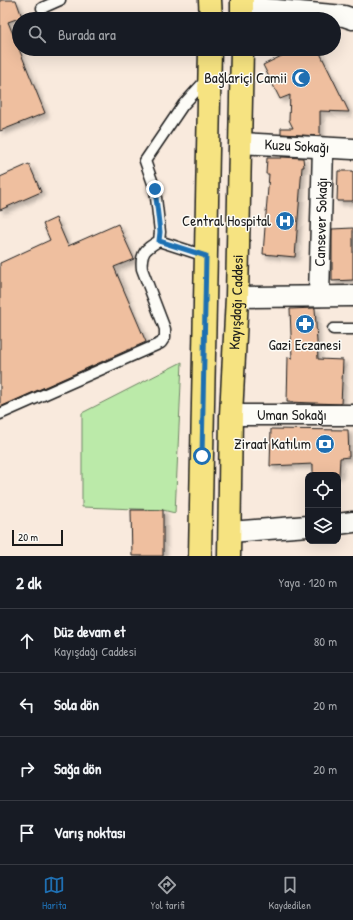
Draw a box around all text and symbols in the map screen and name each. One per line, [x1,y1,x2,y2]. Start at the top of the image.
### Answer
search box [12,12,341,56]
icon: search [26,23,48,45]
text: Burada ara [58,24,116,45]
place label: Bağlariçi Camii [204,67,287,88]
mosque icon: Bağlariçi Camii [290,67,312,89]
street label: Kuzu Sokağı [264,133,330,158]
street label: Cansever Sokağı [309,177,332,267]
route end [146,180,164,198]
place label: Central Hospital [182,210,271,231]
hospital icon: Central Hospital [274,210,296,232]
street label: Kayışdağı Caddesi [223,254,248,350]
pharmacy icon: Gazi Eczanesi [294,313,316,335]
place label: Gazi Eczanesi [269,334,341,355]
street label: Uman Sokağı [257,404,327,425]
place label: Ziraat Katılım [234,433,311,454]
bank icon: Ziraat Katılım [314,433,336,455]
route start [193,447,211,465]
map controls [305,472,341,544]
button: locate [305,472,341,508]
button: layers [305,508,341,544]
scale bar [12,528,63,547]
text: 20 m [18,530,38,544]
text: 2 dk [16,571,42,594]
text: Yaya · 120 m [279,573,337,591]
text: Düz devam et [54,621,125,642]
icon: ahead [16,630,38,652]
text: 80 m [314,632,337,650]
text: Kayışdağı Caddesi [54,642,137,660]
icon: left [16,694,38,716]
text: Sola dön [54,694,99,715]
text: 20 m [313,696,337,714]
icon: right [16,758,38,780]
text: Sağa dön [54,758,101,779]
text: 20 m [313,760,337,778]
icon: arrive [16,822,38,844]
text: Varış noktası [54,822,126,843]
tab: Harita [42,874,66,912]
tab: Yol tarifi [150,874,184,912]
tab: Kaydedilen [268,874,311,912]

